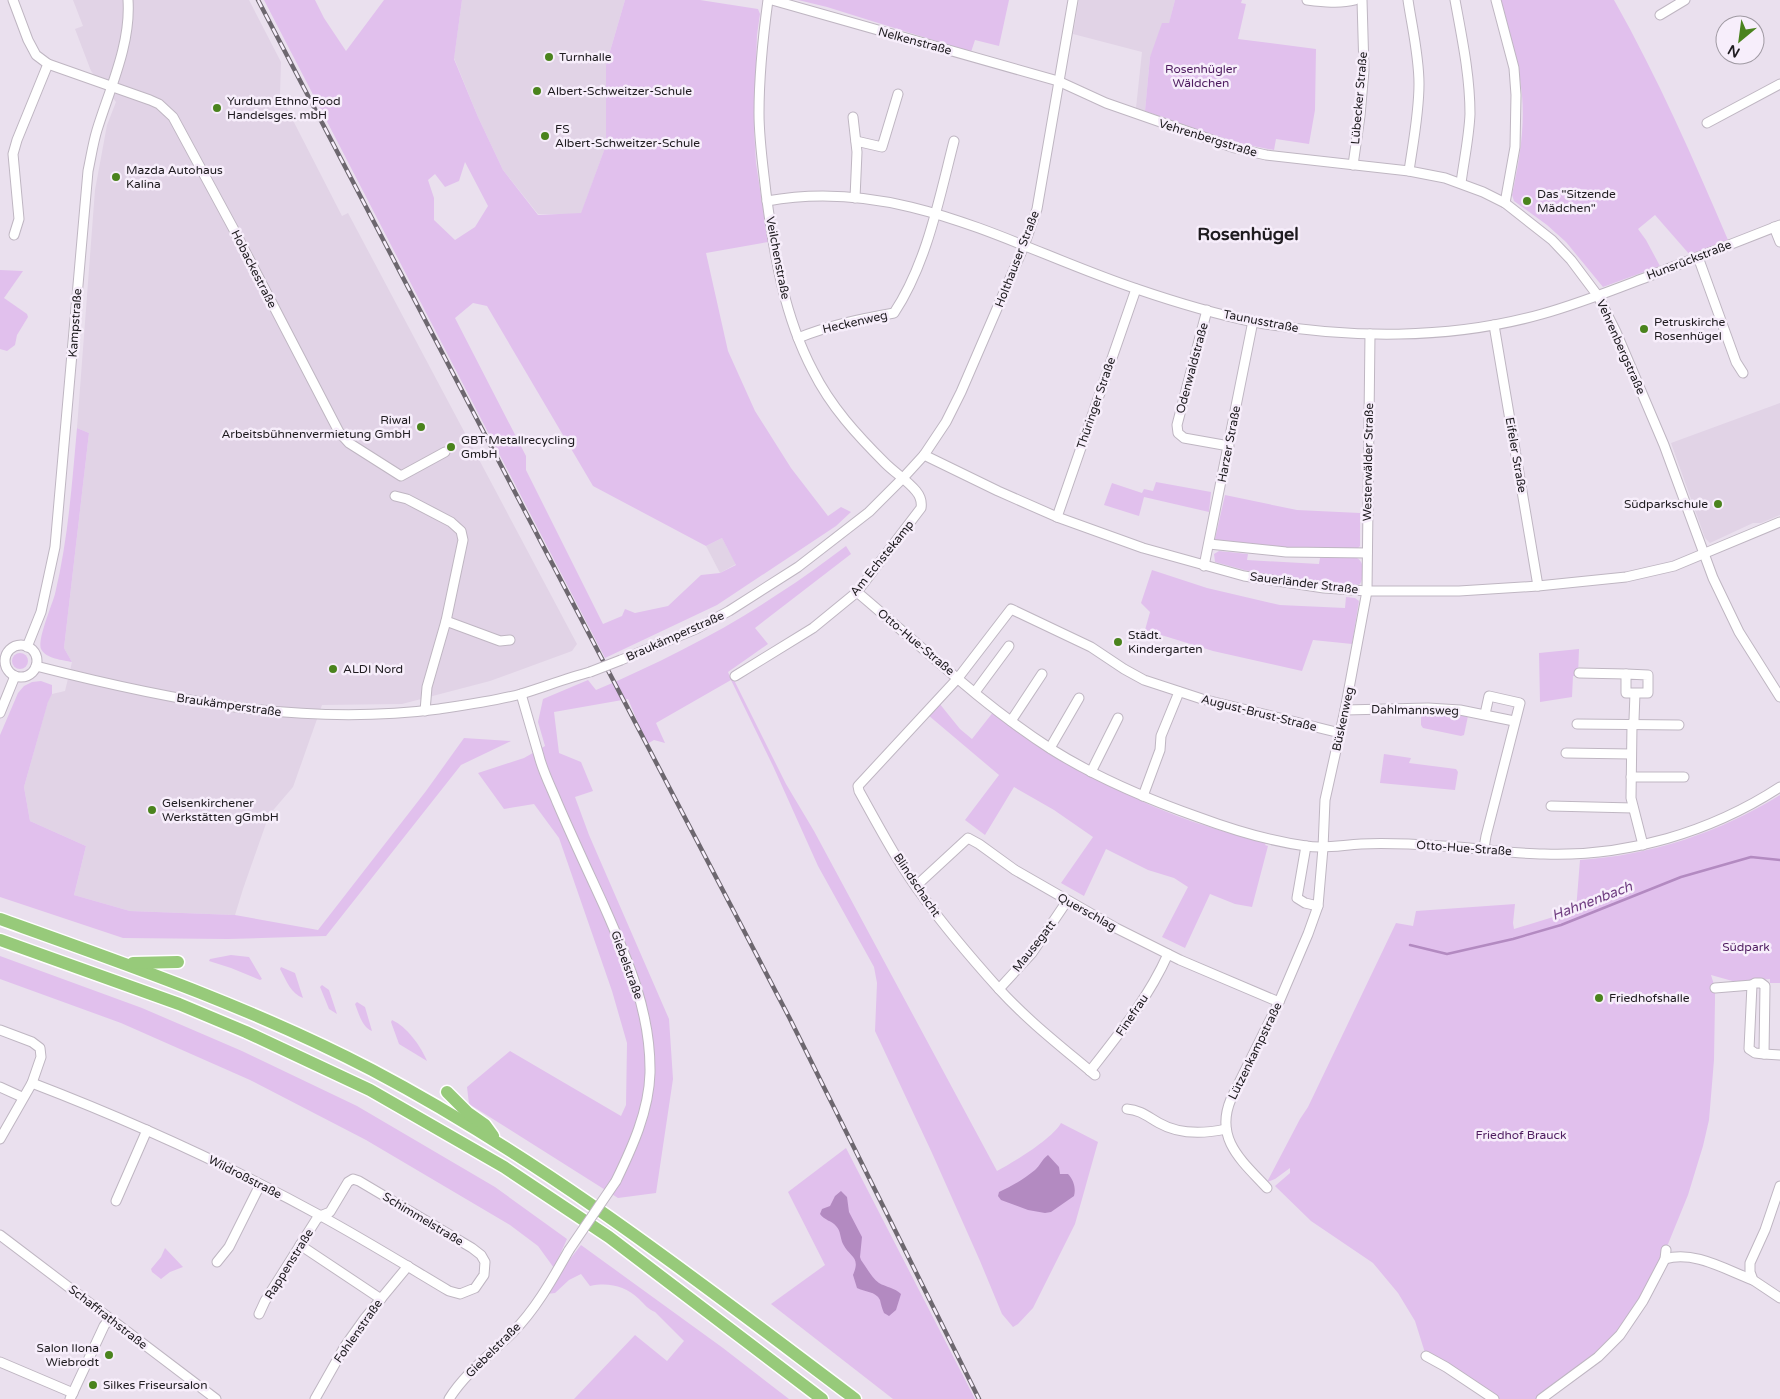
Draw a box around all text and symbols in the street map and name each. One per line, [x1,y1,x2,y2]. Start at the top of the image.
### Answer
north arrow [1715,15,1765,65]
street label: Nelkenstraße [877,24,953,58]
text: N [1725,41,1743,61]
place label: Turnhalle [559,50,612,64]
marker: Turnhalle [543,51,555,63]
street label: Lübecker Straße [1348,51,1370,145]
park label: Rosenhügler Wäldchen [1165,62,1238,90]
place label: Albert-Schweitzer-Schule [547,84,692,98]
marker: Albert-Schweitzer-Schule [531,85,543,97]
place label: Yurdum Ethno Food Handelsges. mbH [227,94,341,122]
marker: Yurdum Ethno Food Handelsges. mbH [211,102,223,114]
street label: Vehrenbergstraße [1157,116,1259,160]
place label: FS Albert-Schweitzer-Schule [555,122,700,150]
marker: FS Albert-Schweitzer-Schule [539,130,551,142]
place label: Mazda Autohaus Kalina [126,163,223,191]
marker: Mazda Autohaus Kalina [110,171,122,183]
place label: Das "Sitzende Mädchen" [1537,187,1616,215]
marker: Das "Sitzende Mädchen" [1521,195,1533,207]
street label: Holthauser Straße [992,208,1042,309]
street label: Veilchenstraße [763,215,793,301]
district label: Rosenhügel [1197,223,1299,245]
street label: Hobackestraße [228,228,280,311]
street label: Hunsrückstraße [1645,237,1734,283]
street label: Kampstraße [66,288,84,358]
street label: Vehrenbergstraße [1594,297,1648,397]
street label: Taunusstraße [1222,307,1300,335]
street label: Heckenweg [821,308,889,336]
place label: Petruskirche Rosenhügel [1654,315,1726,343]
street label: Odenwaldstraße [1173,321,1211,415]
marker: Petruskirche Rosenhügel [1638,323,1650,335]
street label: Thüringer Straße [1074,355,1118,451]
street label: Westerwälder Straße [1360,402,1376,521]
street label: Harzer Straße [1215,404,1243,484]
place label: Riwal Arbeitsbühnenvermietung GmbH [221,413,411,441]
street label: Eifeler Straße [1502,416,1530,494]
marker: Riwal Arbeitsbühnenvermietung GmbH [415,421,427,433]
place label: GBT Metallrecycling GmbH [461,433,575,461]
marker: GBT Metallrecycling GmbH [445,441,457,453]
place label: Südparkschule [1624,497,1708,511]
marker: Südparkschule [1712,498,1724,510]
street label: Am Echstekamp [847,517,917,599]
street label: Sauerländer Straße [1249,569,1359,597]
street label: Otto-Hue-Straße [875,606,957,678]
street label: Braukämperstraße [624,608,726,664]
place label: Städt. Kindergarten [1128,628,1203,656]
marker: Städt. Kindergarten [1112,636,1124,648]
place label: ALDI Nord [343,662,403,676]
marker: ALDI Nord [327,663,339,675]
street label: Büskenweg [1329,686,1357,752]
street label: Braukämperstraße [176,691,283,719]
street label: August-Brust-Straße [1200,692,1318,734]
street label: Dahlmannsweg [1371,702,1459,718]
place label: Gelsenkirchener Werkstätten gGmbH [162,796,279,824]
marker: Gelsenkirchener Werkstätten gGmbH [146,804,158,816]
street label: Otto-Hue-Straße [1416,838,1512,858]
street label: Blindschacht [891,851,944,920]
water label: Hahnenbach [1549,878,1635,924]
street label: Querschlag [1055,890,1119,934]
street label: Mausegatt [1010,917,1059,975]
street label: Giebelstraße [608,929,646,1001]
park label: Südpark [1722,940,1770,954]
street label: Finefrau [1113,991,1151,1039]
place label: Friedhofshalle [1609,991,1690,1005]
marker: Friedhofshalle [1593,992,1605,1004]
street label: Lützenkampstraße [1225,1000,1285,1102]
park label: Friedhof Brauck [1476,1128,1567,1142]
street label: Wildroßstraße [206,1153,284,1202]
street label: Schimmelstraße [380,1189,466,1249]
street label: Rappenstraße [262,1226,316,1302]
street label: Schaffrathstraße [66,1282,150,1352]
street label: Fohlenstraße [331,1296,385,1365]
street label: Giebelstraße [463,1319,524,1380]
place label: Salon Ilona Wiebrodt [37,1341,99,1369]
marker: Salon Ilona Wiebrodt [103,1349,115,1361]
place label: Silkes Friseursalon [103,1378,207,1392]
marker: Silkes Friseursalon [87,1379,99,1391]

